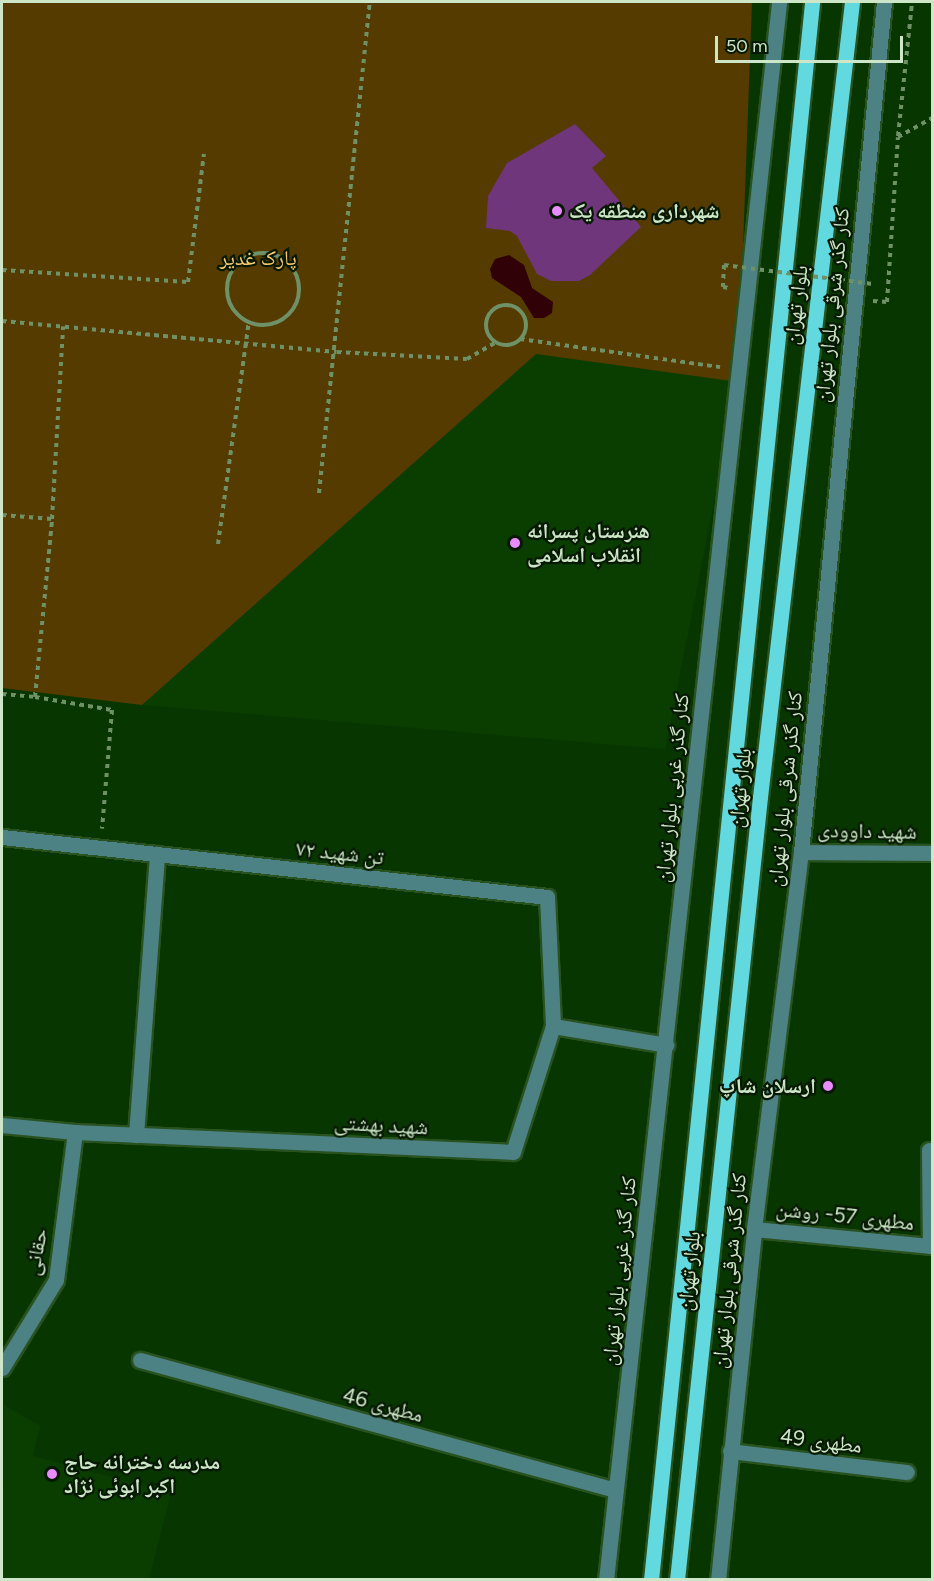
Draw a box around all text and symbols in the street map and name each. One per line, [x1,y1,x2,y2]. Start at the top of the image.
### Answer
scale bar [718,24,906,62]
text: 50 m [726,35,768,57]
place label: شهرداری منطقه یک [569,198,719,224]
marker: شهرداری منطقه یک [550,204,564,218]
street label: کنار گذر شرقی بلوار تهران [809,206,855,404]
park label: پارک غدیر [219,245,297,271]
street label: بلوار تهران [779,264,813,346]
place label: هنرستان پسرانه انقلاب اسلامی [527,518,650,568]
marker: هنرستان پسرانه انقلاب اسلامی [508,536,522,550]
street label: کنار گذر شرقی بلوار تهران [762,690,808,888]
street label: کنار گذر غربی بلوار تهران [650,692,694,884]
street label: بلوار تهران [723,747,757,829]
street label: شهید داوودی [817,818,917,844]
street label: ۷۲ تن شهید [295,836,385,870]
place label: ارسلان شاپ [719,1073,816,1099]
marker: ارسلان شاپ [821,1079,835,1093]
street label: شهید بهشتی [333,1110,429,1140]
street label: کنار گذر شرقی بلوار تهران [706,1172,752,1370]
street label: کنار گذر غربی بلوار تهران [597,1175,641,1367]
street label: مطهری 57- روشن [775,1196,915,1236]
street label: حقانی [19,1227,53,1277]
street label: بلوار تهران [672,1230,706,1312]
street label: مطهری 46 [340,1382,426,1428]
street label: مطهری 49 [779,1423,863,1459]
place label: مدرسه دخترانه حاج اکبر ابوئی نژاد [64,1449,220,1499]
marker: مدرسه دخترانه حاج اکبر ابوئی نژاد [45,1467,59,1481]

